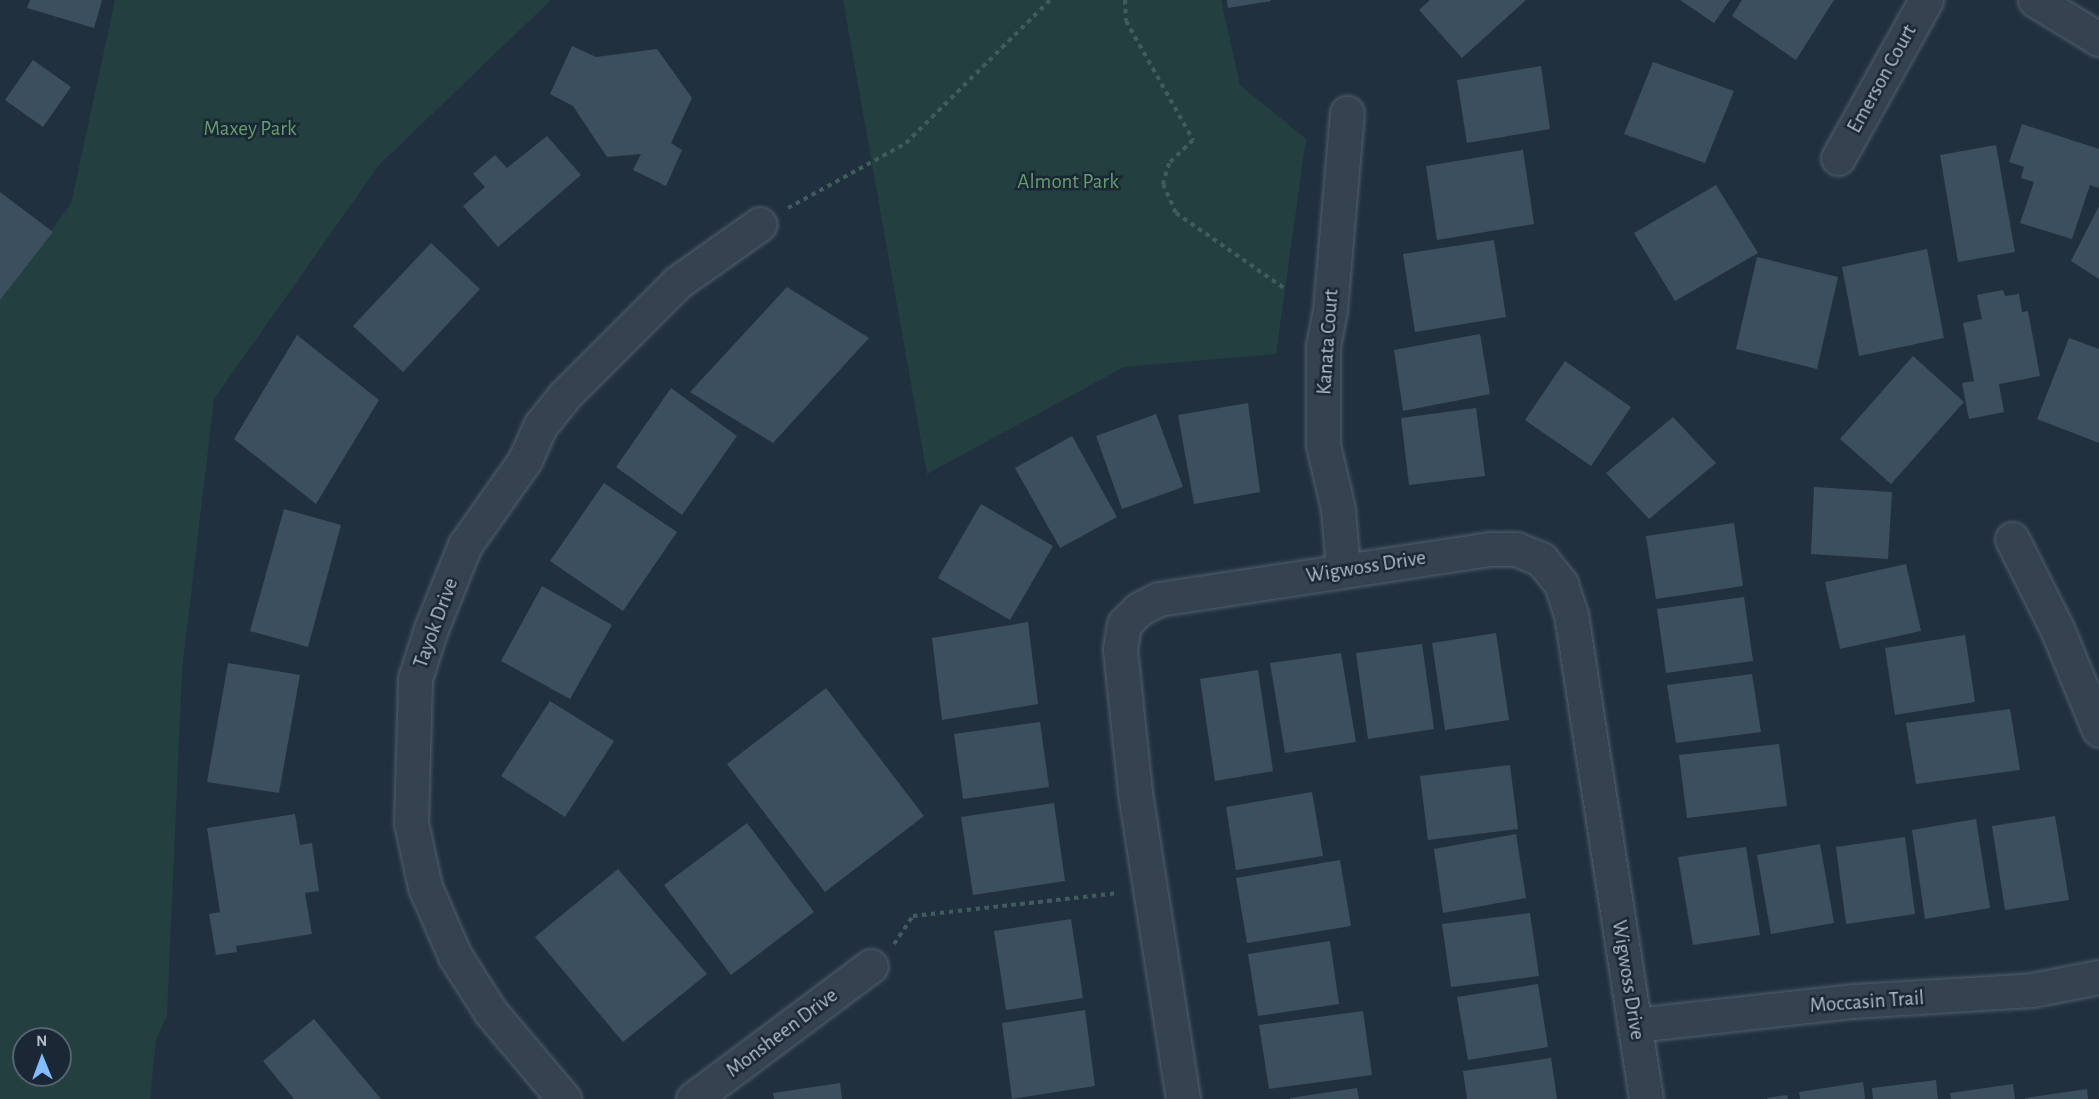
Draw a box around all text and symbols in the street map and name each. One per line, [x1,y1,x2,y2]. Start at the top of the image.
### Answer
street label: Emerson Court [1842,20,1922,138]
park label: Maxey Park [203,116,297,142]
park label: Almont Park [1017,169,1119,195]
street label: Kanata Court [1312,288,1344,396]
street label: Wigwoss Drive [1304,545,1428,589]
street label: Tayok Drive [408,575,464,671]
street label: Wigwoss Drive [1606,918,1650,1042]
street label: Monsheen Drive [721,983,843,1083]
street label: Moccasin Trail [1809,985,1925,1019]
north arrow [12,1027,72,1087]
text: N [36,1033,47,1049]

